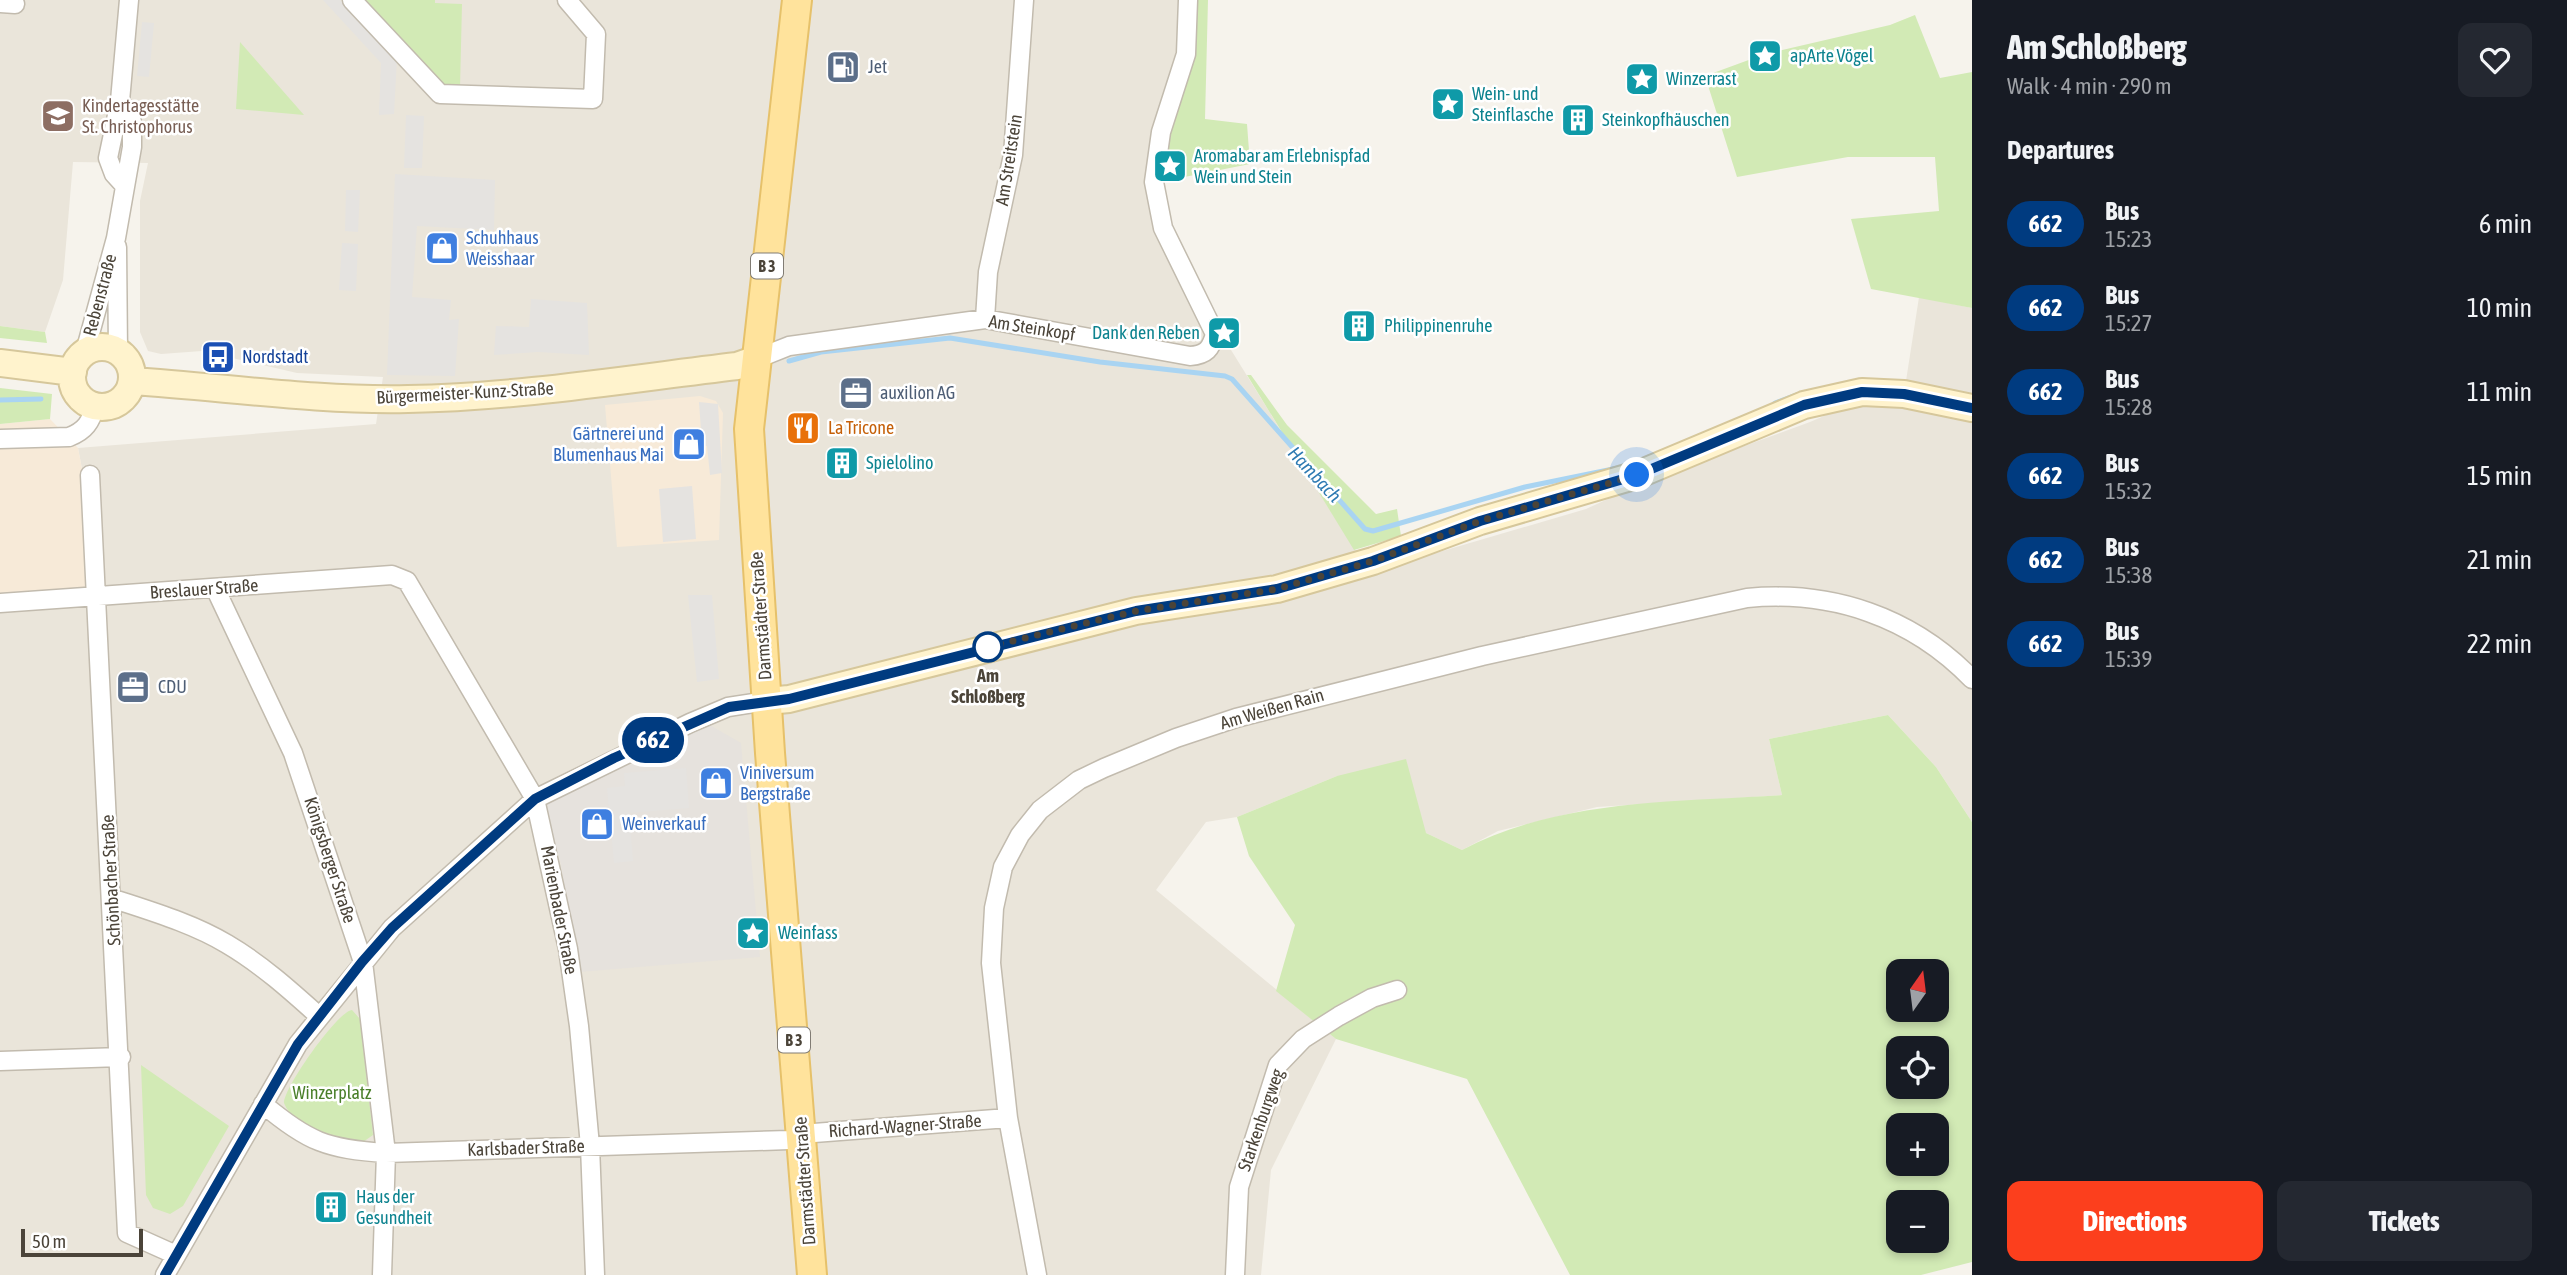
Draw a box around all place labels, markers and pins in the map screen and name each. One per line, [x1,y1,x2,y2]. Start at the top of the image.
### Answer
place icon: apArte Vögel [1746,37,1784,75]
place label: apArte Vögel [1790,45,1874,66]
fuel station icon: Jet [824,48,862,86]
place label: Jet [868,56,887,77]
place icon: Winzerrast [1623,60,1661,98]
place label: Winzerrast [1666,68,1737,89]
place label: Wein- und Steinflasche [1472,83,1554,125]
place icon: Wein- und Steinflasche [1429,85,1467,123]
place label: Kindertagesstätte St. Christophorus [82,95,199,137]
school or university icon: Kindertagesstätte St. Christophorus [39,97,77,135]
building icon: Steinkopfhäuschen [1559,101,1597,139]
place label: Steinkopfhäuschen [1602,109,1730,130]
place label: Aromabar am Erlebnispfad Wein und Stein [1194,145,1370,187]
place icon: Aromabar am Erlebnispfad Wein und Stein [1151,147,1189,185]
place label: Schuhhaus Weisshaar [466,227,539,269]
shop icon: Schuhhaus Weisshaar [423,229,461,267]
building icon: Philippinenruhe [1340,307,1378,345]
place icon: Dank den Reben [1205,314,1243,352]
place label: Philippinenruhe [1384,315,1492,336]
place label: Dank den Reben [1092,322,1200,343]
bus stop icon: Nordstadt [199,338,237,376]
place label: Nordstadt [242,346,309,367]
office icon: auxilion AG [837,374,875,412]
place label: auxilion AG [880,382,955,403]
restaurant icon: La Tricone [784,409,822,447]
place label: La Tricone [828,417,894,438]
place label: Gärtnerei und Blumenhaus Mai [553,423,664,465]
shop icon: Gärtnerei und Blumenhaus Mai [670,425,708,463]
building icon: Spielolino [823,444,861,482]
place label: Spielolino [866,452,934,473]
marker: Am Schloßberg [973,632,1003,662]
place label: Am Schloßberg [951,665,1025,707]
office icon: CDU [114,668,152,706]
place label: CDU [158,676,187,697]
place label: Viniversum Bergstraße [740,762,815,804]
shop icon: Viniversum Bergstraße [697,764,735,802]
shop icon: Weinverkauf [578,805,616,843]
place label: Weinverkauf [622,813,706,834]
place icon: Weinfass [734,914,772,952]
place label: Weinfass [778,922,838,943]
place label: Haus der Gesundheit [356,1186,432,1228]
building icon: Haus der Gesundheit [312,1188,350,1226]

